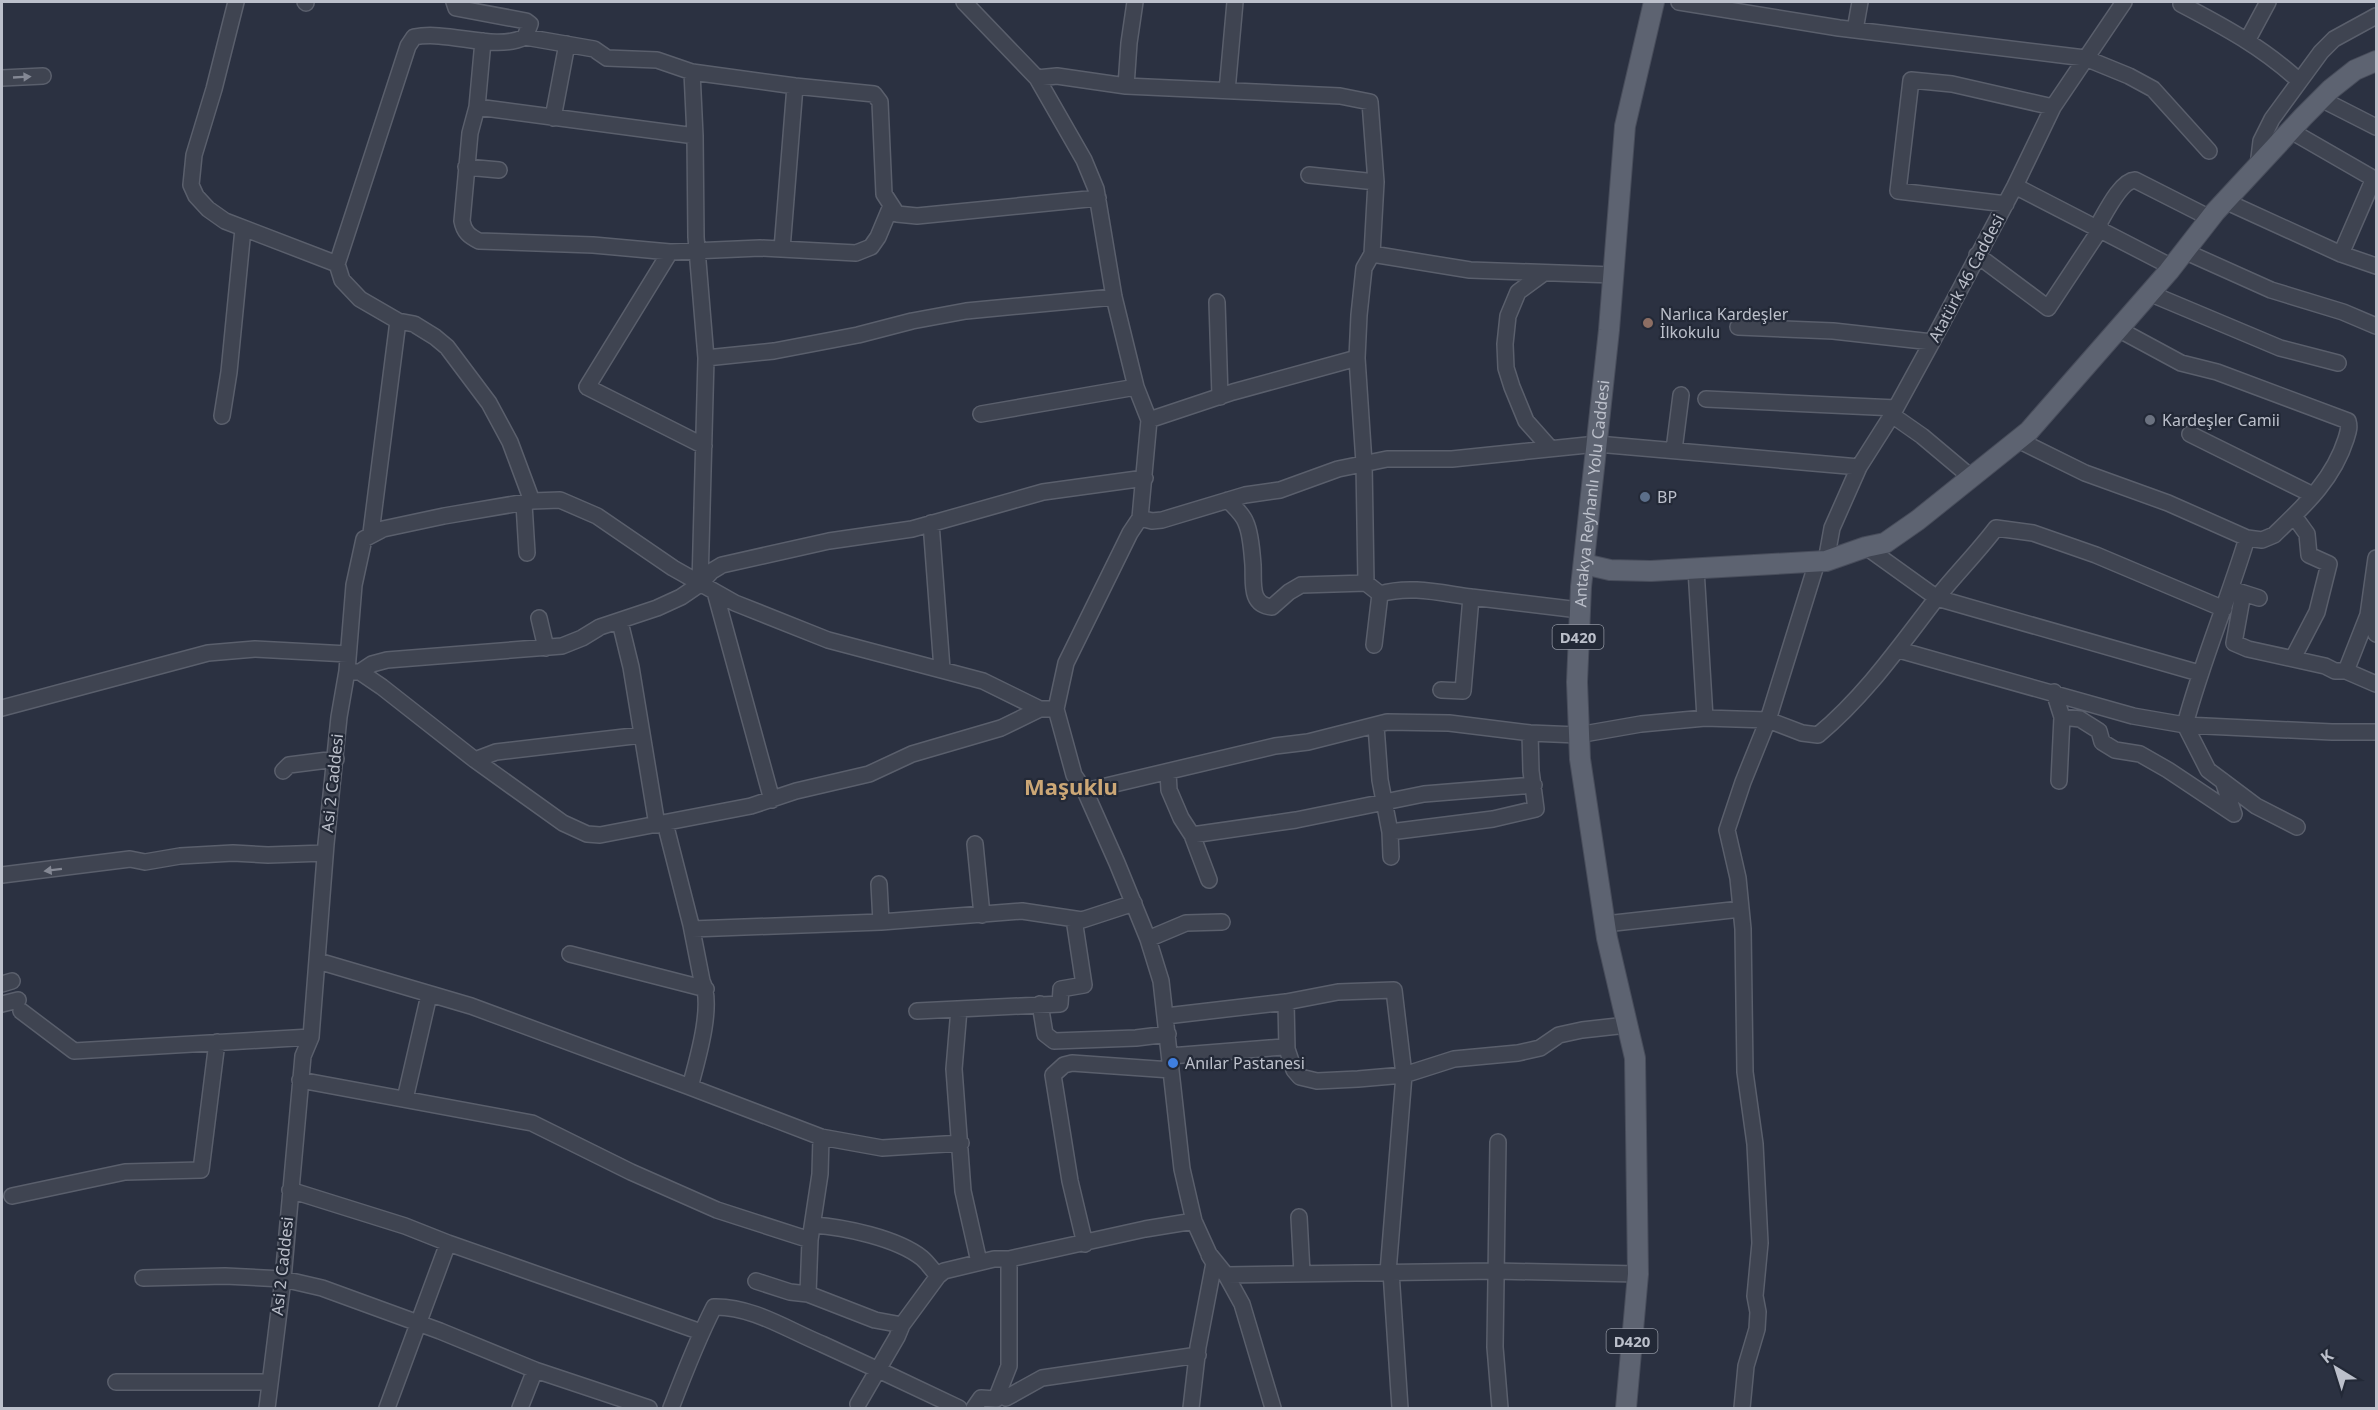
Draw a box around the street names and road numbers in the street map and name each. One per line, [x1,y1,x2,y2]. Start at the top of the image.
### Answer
street label: Atatürk 46 Caddesi [1923,210,2009,346]
street label: Antakya Reyhanlı Yolu Caddesi [1569,379,1615,608]
road number: D420 [1552,625,1604,649]
street label: Asi 2 Caddesi [316,733,348,833]
street label: Asi 2 Caddesi [266,1216,298,1316]
road number: D420 [1606,1329,1658,1353]

